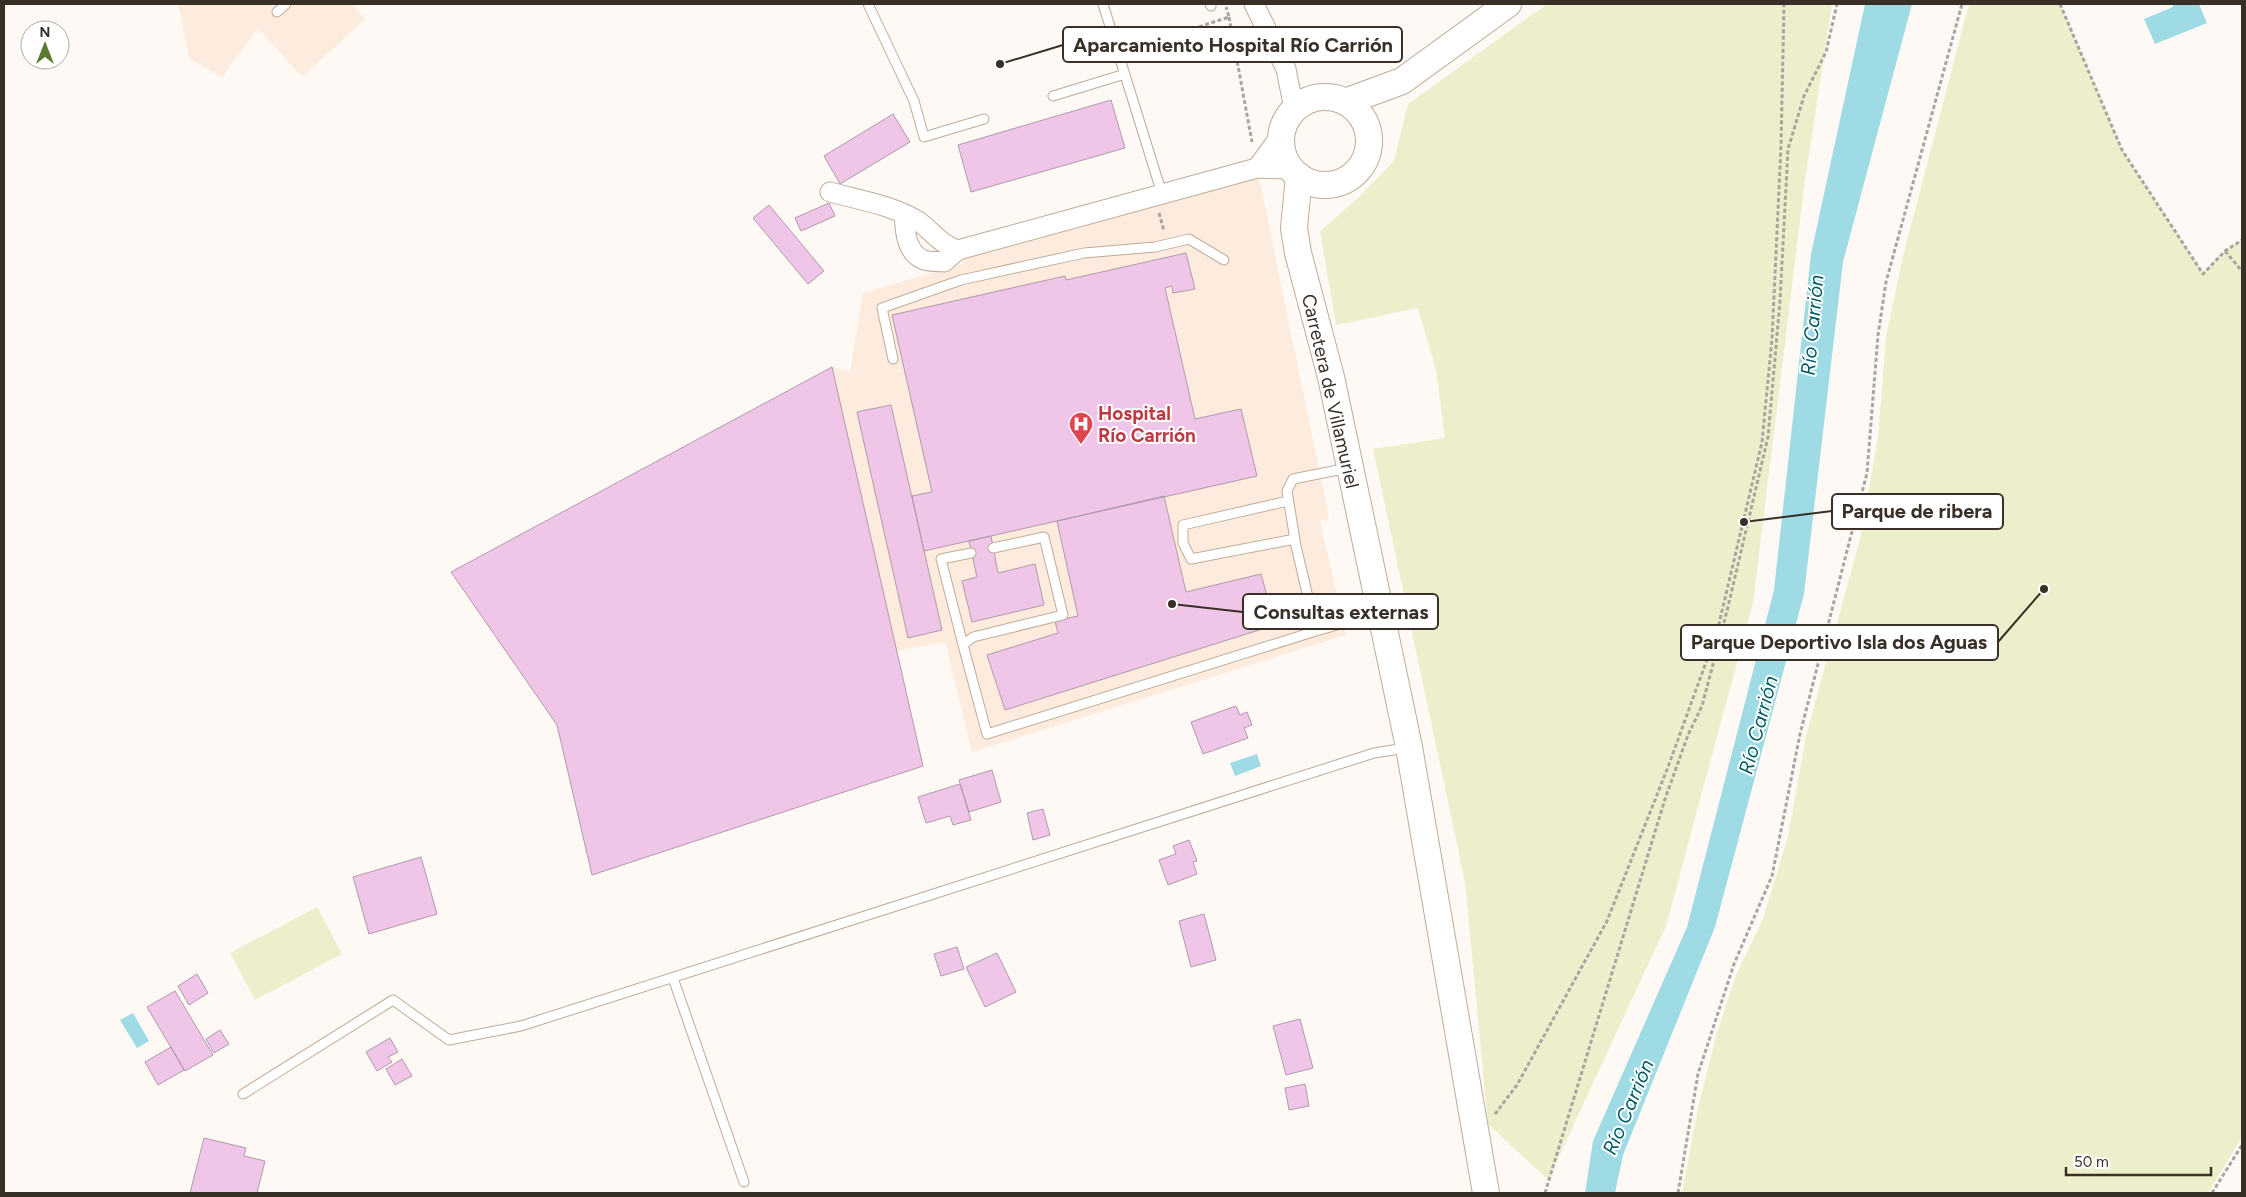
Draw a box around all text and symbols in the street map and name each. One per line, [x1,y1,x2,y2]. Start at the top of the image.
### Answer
north arrow [20,20,70,70]
text: N [40,24,50,41]
callout: Aparcamiento Hospital Río Carrión [1063,27,1402,62]
text: Aparcamiento Hospital Río Carrión [1073,33,1393,57]
water label: Río Carrión [1796,274,1828,376]
street label: Carretera de Villamuriel [1297,292,1364,491]
place label: Hospital Río Carrión [1098,402,1196,447]
hospital icon: Hospital Río Carrión [1068,411,1094,445]
callout: Parque de ribera [1832,494,2003,529]
text: Parque de ribera [1842,499,1992,523]
callout: Consultas externas [1243,594,1438,629]
text: Consultas externas [1254,600,1428,624]
callout: Parque Deportivo Isla dos Aguas [1681,625,1998,660]
text: Parque Deportivo Isla dos Aguas [1691,630,1987,654]
water label: Río Carrión [1733,673,1783,777]
water label: Río Carrión [1597,1056,1659,1158]
scale bar [2066,1144,2211,1176]
text: 50 m [2074,1153,2109,1171]

